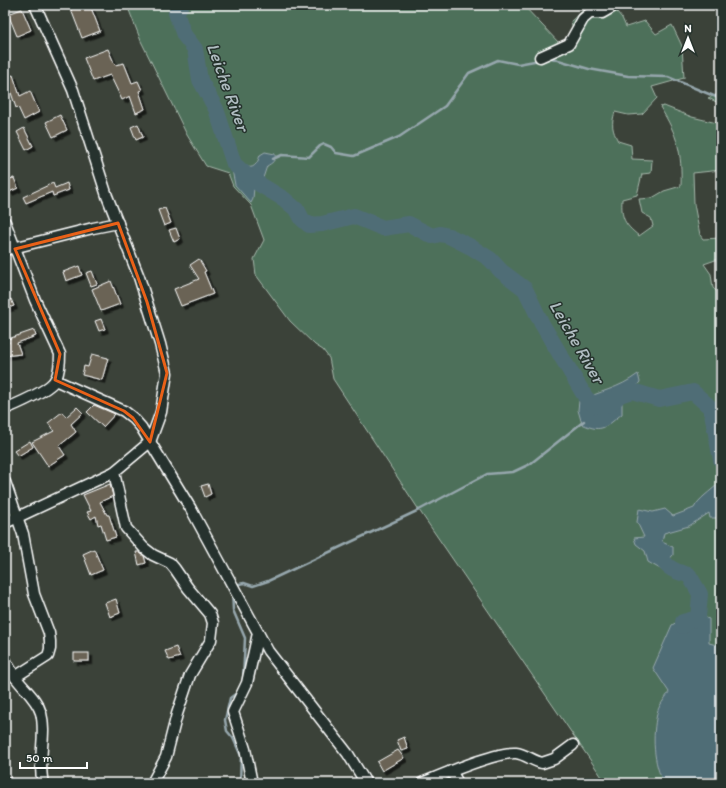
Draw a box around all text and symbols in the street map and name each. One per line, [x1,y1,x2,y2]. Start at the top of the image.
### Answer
north arrow [668,18,708,58]
text: N [684,22,692,35]
water label: Leiche River [202,40,255,136]
water label: Leiche River [544,297,610,389]
scale bar [20,744,87,770]
text: 50 m [26,751,52,765]

